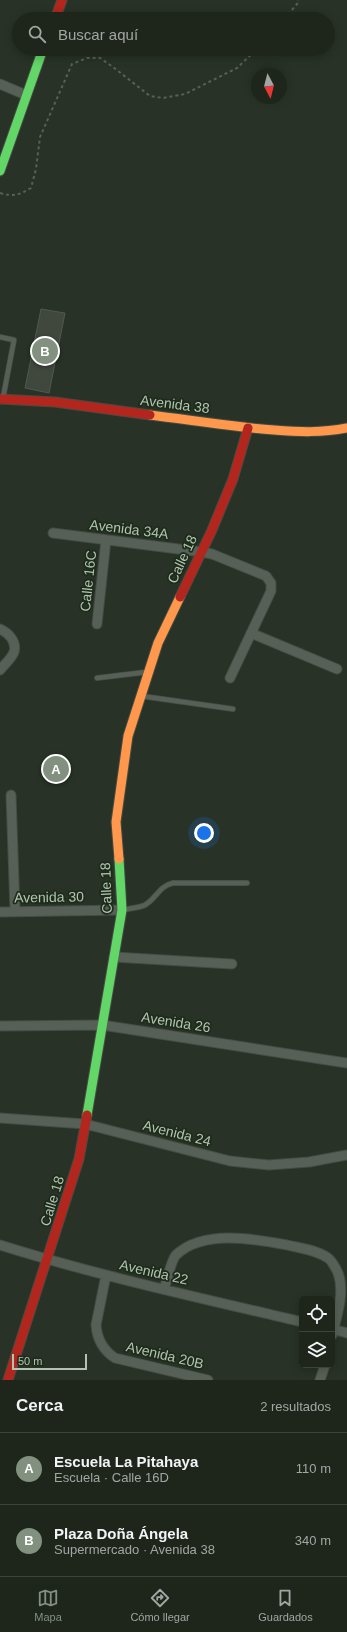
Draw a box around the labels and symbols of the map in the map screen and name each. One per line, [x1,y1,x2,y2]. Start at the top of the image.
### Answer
north arrow [251,68,287,104]
pin: B [32,336,58,366]
street label: Avenida 38 [139,392,211,416]
street label: Avenida 34A [89,516,170,542]
street label: Calle 18 [164,532,200,586]
street label: Calle 16C [77,550,99,612]
pin: A [43,754,69,784]
your location [194,823,214,843]
street label: Calle 18 [97,862,115,914]
street label: Avenida 30 [14,888,84,906]
street label: Avenida 26 [140,1009,212,1035]
street label: Avenida 24 [141,1117,213,1149]
street label: Calle 18 [37,1174,67,1228]
street label: Avenida 22 [118,1256,190,1288]
street label: Avenida 20B [125,1338,205,1372]
scale bar [12,1352,87,1371]

